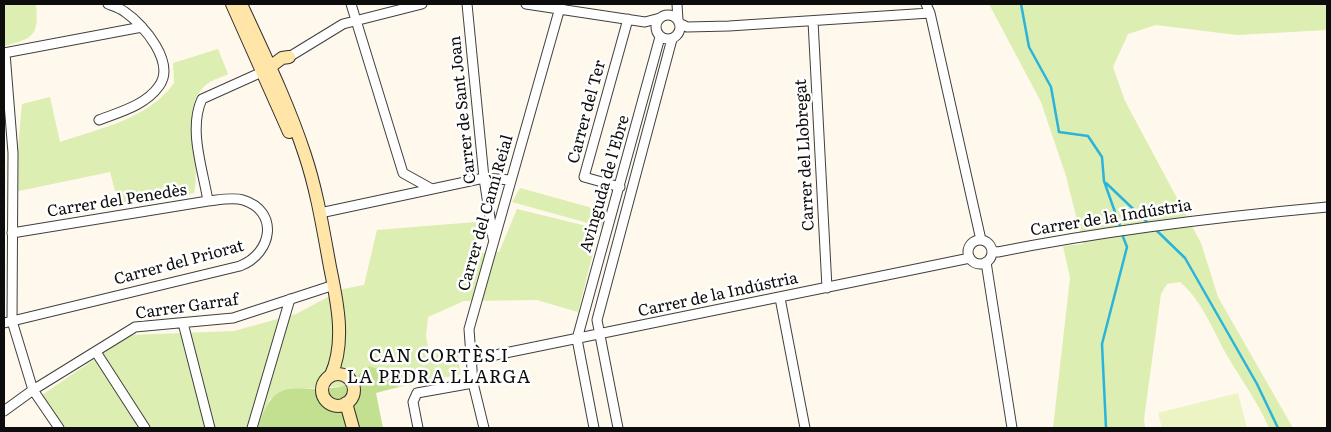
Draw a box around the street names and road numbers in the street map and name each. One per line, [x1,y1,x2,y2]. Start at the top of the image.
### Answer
street label: Carrer de Sant Joan [446,35,480,185]
street label: Carrer del Ter [564,58,610,166]
street label: Carrer del Llobregat [791,78,819,232]
street label: Avinguda de l'Ebre [576,113,634,255]
street label: Carrer del Camí Reial [454,133,518,293]
street label: Carrer del Penedès [46,180,188,222]
street label: Carrer de la Indústria [1029,196,1193,240]
street label: Carrer del Priorat [112,236,246,290]
street label: Carrer de la Indústria [636,269,800,321]
street label: Carrer Garraf [134,290,240,324]

